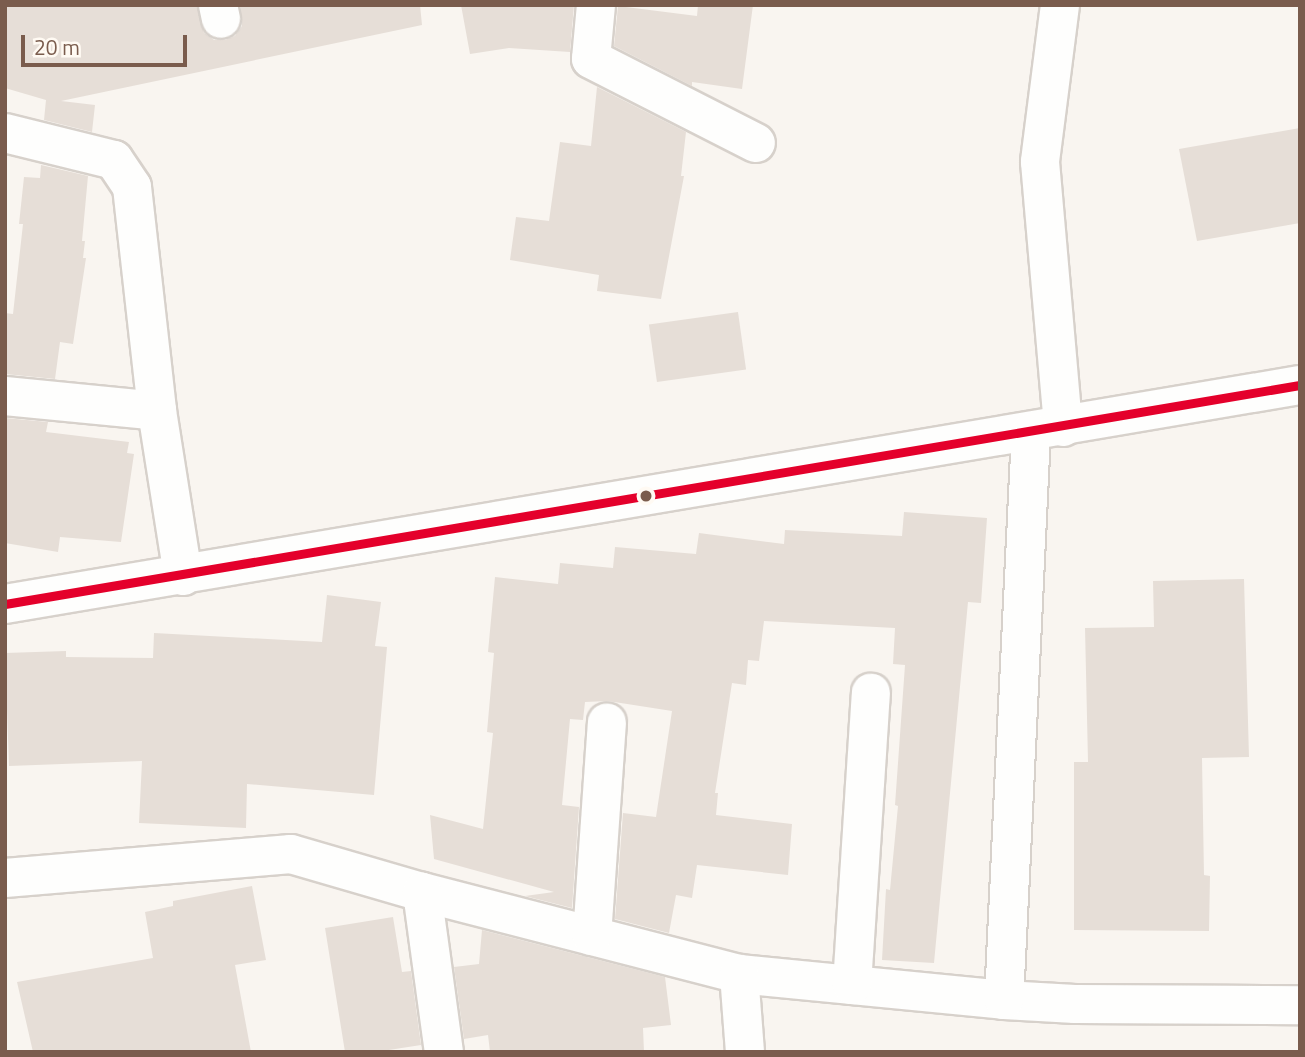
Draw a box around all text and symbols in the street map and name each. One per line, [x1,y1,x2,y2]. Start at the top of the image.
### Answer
scale bar [24,21,191,65]
text: 20 m [34,31,80,63]
unlabelled marker [639,489,653,503]

